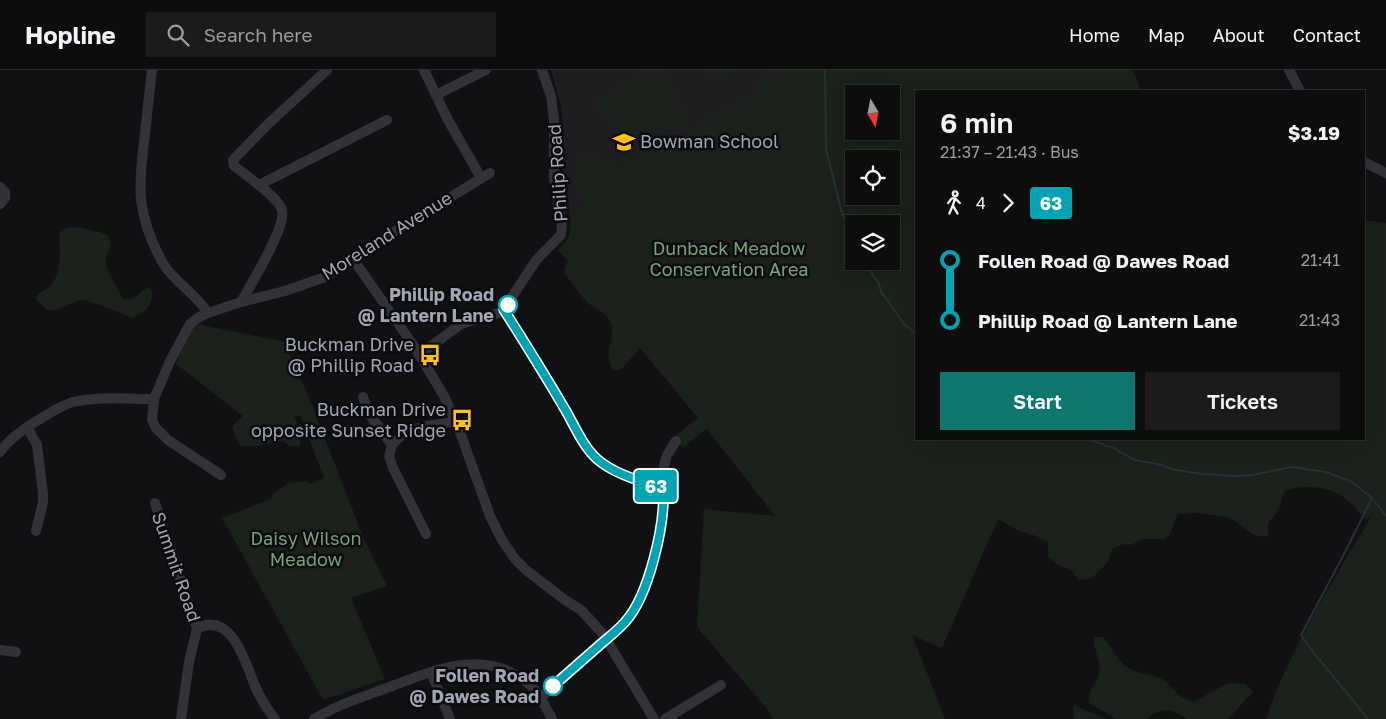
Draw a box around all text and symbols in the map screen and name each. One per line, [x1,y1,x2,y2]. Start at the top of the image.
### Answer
search box [146,12,496,57]
text: Hopline [25,20,116,49]
icon: search [164,21,192,49]
text: Search here [204,23,313,46]
text: Home [1069,24,1120,46]
text: Map [1148,24,1185,46]
text: About [1213,24,1265,46]
text: Contact [1293,24,1361,46]
north arrow [845,85,900,140]
map controls [845,85,900,270]
text: 6 min [940,106,1014,139]
text: $3.19 [1288,121,1340,144]
street label: Philip Road [543,123,571,223]
school or university icon: Bowman School [611,129,637,155]
place label: Bowman School [640,130,779,152]
text: 21:37 – 21:43 · Bus [940,142,1079,162]
button: locate [845,150,900,205]
street label: Moreland Avenue [317,186,456,284]
icon: walk [940,189,968,217]
icon: forward [994,189,1022,217]
text: 63 [1040,192,1062,214]
text: 4 [976,193,986,213]
button: layers [845,215,900,270]
park label: Dunback Meadow Conservation Area [649,237,809,280]
text: Follen Road @ Dawes Road [978,249,1229,272]
text: 21:41 [1301,250,1340,270]
place label: Phillip Road @ Lantern Lane [358,283,494,326]
marker: Phillip Road @ Lantern Lane [498,295,518,315]
text: Phillip Road @ Lantern Lane [978,309,1238,332]
text: 21:43 [1299,310,1340,330]
place label: Buckman Drive @ Phillip Road [285,333,414,376]
bus stop icon: Buckman Drive @ Phillip Road [417,342,443,368]
button: Start [940,372,1135,430]
button: Tickets [1145,372,1340,430]
place label: Buckman Drive opposite Sunset Ridge [251,398,446,441]
bus stop icon: Buckman Drive opposite Sunset Ridge [449,407,475,433]
line badge: 63 [634,470,678,502]
text: 63 [645,475,667,497]
street label: Summit Road [148,509,206,625]
park label: Daisy Wilson Meadow [251,527,362,570]
place label: Follen Road @ Dawes Road [409,664,539,707]
marker: Follen Road @ Dawes Road [543,676,563,696]

